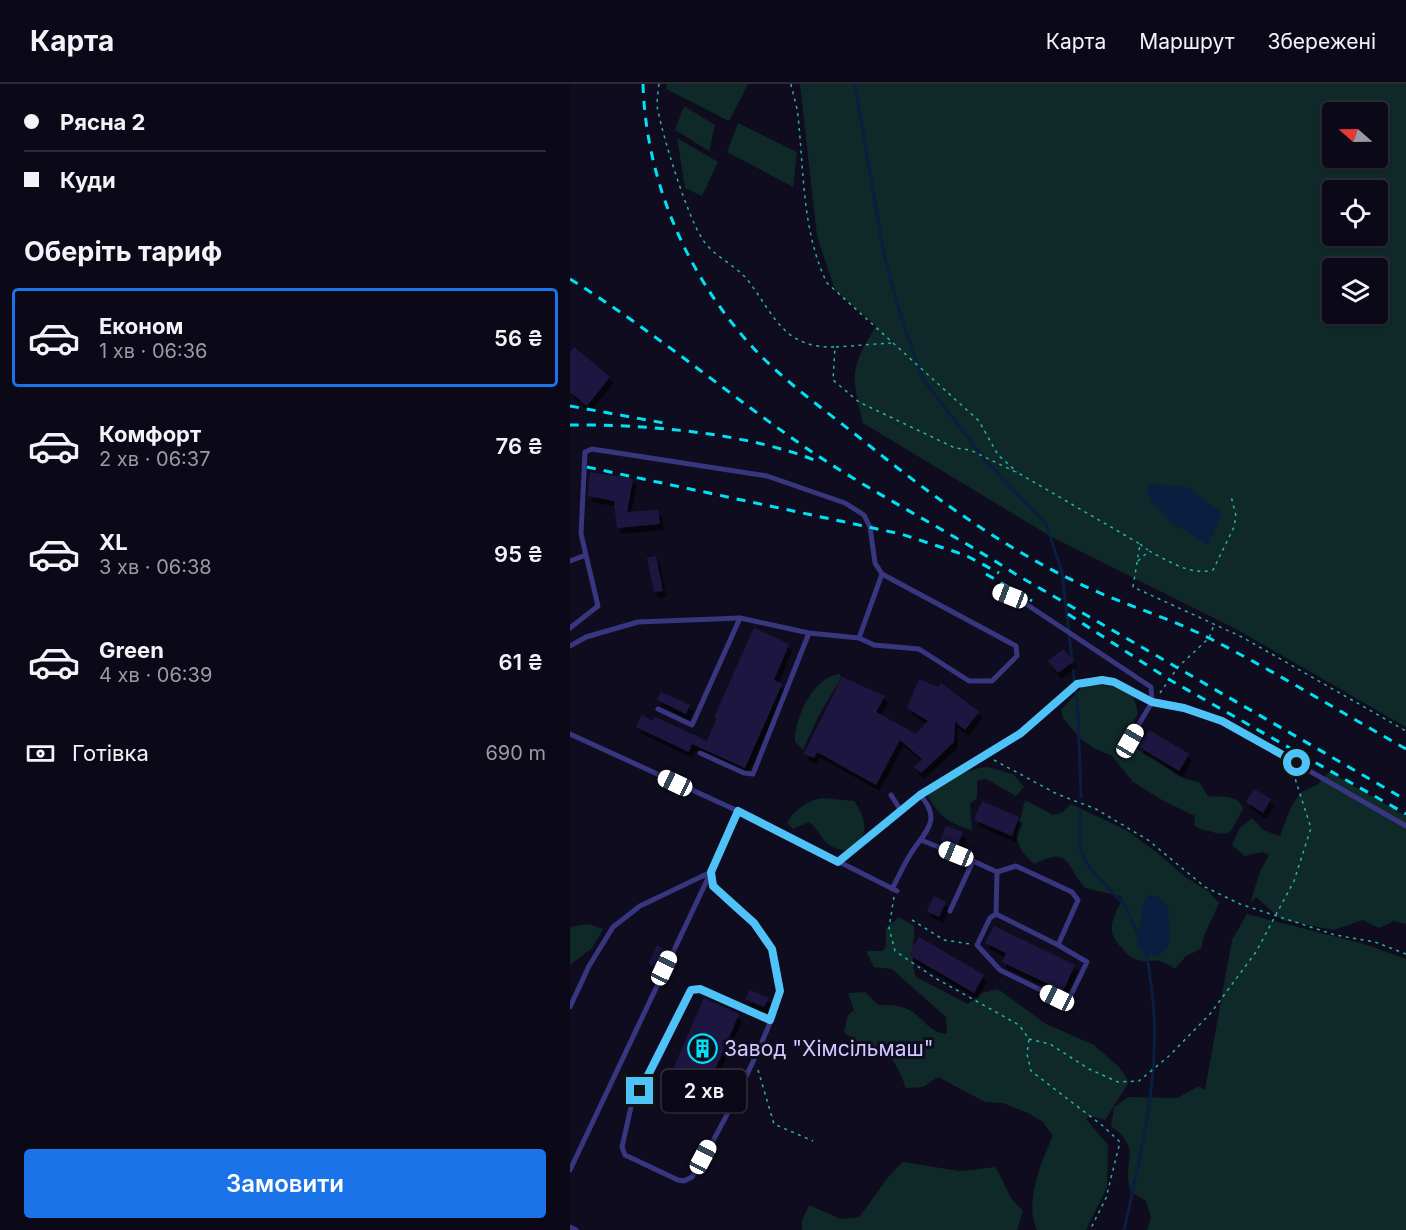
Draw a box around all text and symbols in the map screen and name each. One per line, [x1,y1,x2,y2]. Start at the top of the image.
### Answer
text: Карта [30,24,114,58]
text: Карта [1046,29,1106,54]
text: Маршрут [1139,29,1234,54]
text: Збережені [1267,29,1376,54]
north arrow [1322,102,1388,168]
map controls [1322,102,1388,324]
text: Рясна 2 [60,109,145,135]
text: Куди [60,167,116,193]
button: locate [1322,180,1388,246]
text: Оберіть тариф [24,235,222,268]
button: layers [1322,258,1388,324]
icon: car [27,311,81,365]
text: Економ [99,313,183,339]
text: 56 ₴ [494,325,543,351]
text: 1 хв · 06:36 [99,339,208,363]
icon: car [27,419,81,473]
text: Комфорт [99,421,201,447]
text: 76 ₴ [496,433,543,459]
text: 2 хв · 06:37 [99,447,211,471]
icon: car [27,527,81,581]
text: XL [99,529,128,555]
text: 95 ₴ [494,541,543,567]
text: 3 хв · 06:38 [99,555,212,579]
car [990,581,1030,611]
icon: car [27,635,81,689]
text: Green [99,637,164,663]
text: 61 ₴ [499,649,543,675]
text: 4 хв · 06:39 [99,663,212,687]
car [1113,721,1147,761]
icon: cash [24,737,57,770]
text: Готівка [72,740,149,766]
text: 690 m [485,741,546,765]
route start [1283,749,1310,776]
car [655,767,695,799]
car [936,839,976,869]
car [648,948,680,988]
car [1037,982,1077,1014]
building icon: Завод "Хімсільмаш" [687,1033,719,1065]
place label: Завод "Хімсільмаш" [724,1036,934,1061]
callout: 2 хв [661,1070,745,1112]
route end [626,1077,653,1104]
text: 2 хв [684,1079,724,1103]
car [687,1137,719,1177]
button: Замовити [24,1149,546,1218]

